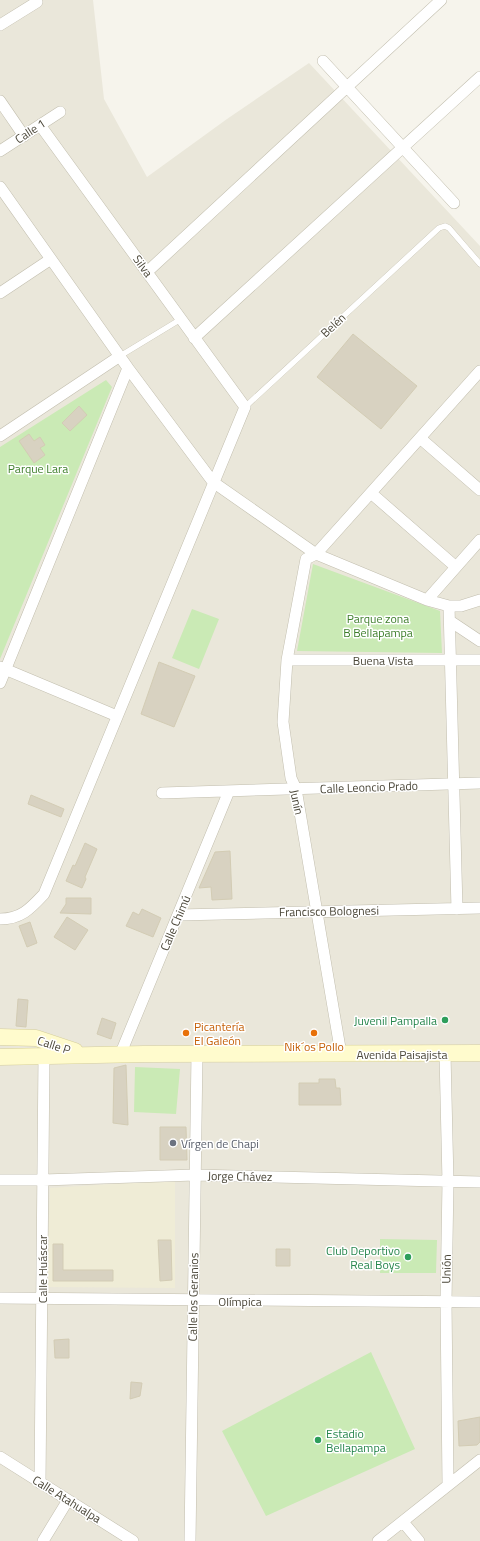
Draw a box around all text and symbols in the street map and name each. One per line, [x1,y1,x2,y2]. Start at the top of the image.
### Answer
street label: Calle 1 [11,114,49,148]
street label: Silva [128,251,158,281]
street label: Belén [316,308,350,342]
park label: Parque Lara [8,459,68,478]
park label: Parque zona B Bellapampa [343,609,413,642]
street label: Buena Vista [353,651,413,670]
street label: Calle Leoncio Prado [320,776,418,798]
street label: Junín [285,788,309,816]
street label: Calle Chimú [155,892,195,954]
street label: Francisco Bolognesi [279,901,379,921]
place label: Juvenil Pampalla [354,1011,437,1030]
marker: Juvenil Pampalla [440,1015,450,1025]
place label: Picantería El Galeón [194,1017,244,1050]
marker: Picantería El Galeón [181,1028,191,1038]
marker: Nik´os Pollo [309,1028,319,1038]
street label: Calle P [35,1031,73,1059]
place label: Nik´os Pollo [284,1037,344,1056]
street label: Avenida Paisajista [356,1045,448,1064]
place label: Vírgen de Chapi [181,1134,259,1153]
marker: Vírgen de Chapi [168,1138,178,1148]
street label: Jorge Chávez [207,1166,273,1186]
street label: Calle Huáscar [33,1235,52,1303]
place label: Club Deportivo Real Boys [326,1241,400,1274]
street label: Calle los Geranios [183,1252,203,1342]
marker: Club Deportivo Real Boys [403,1252,413,1262]
street label: Unión [436,1254,456,1284]
street label: Olímpica [218,1292,262,1311]
place label: Estadio Bellapampa [326,1424,386,1457]
marker: Estadio Bellapampa [313,1435,323,1445]
street label: Calle Atahualpa [29,1470,105,1528]

